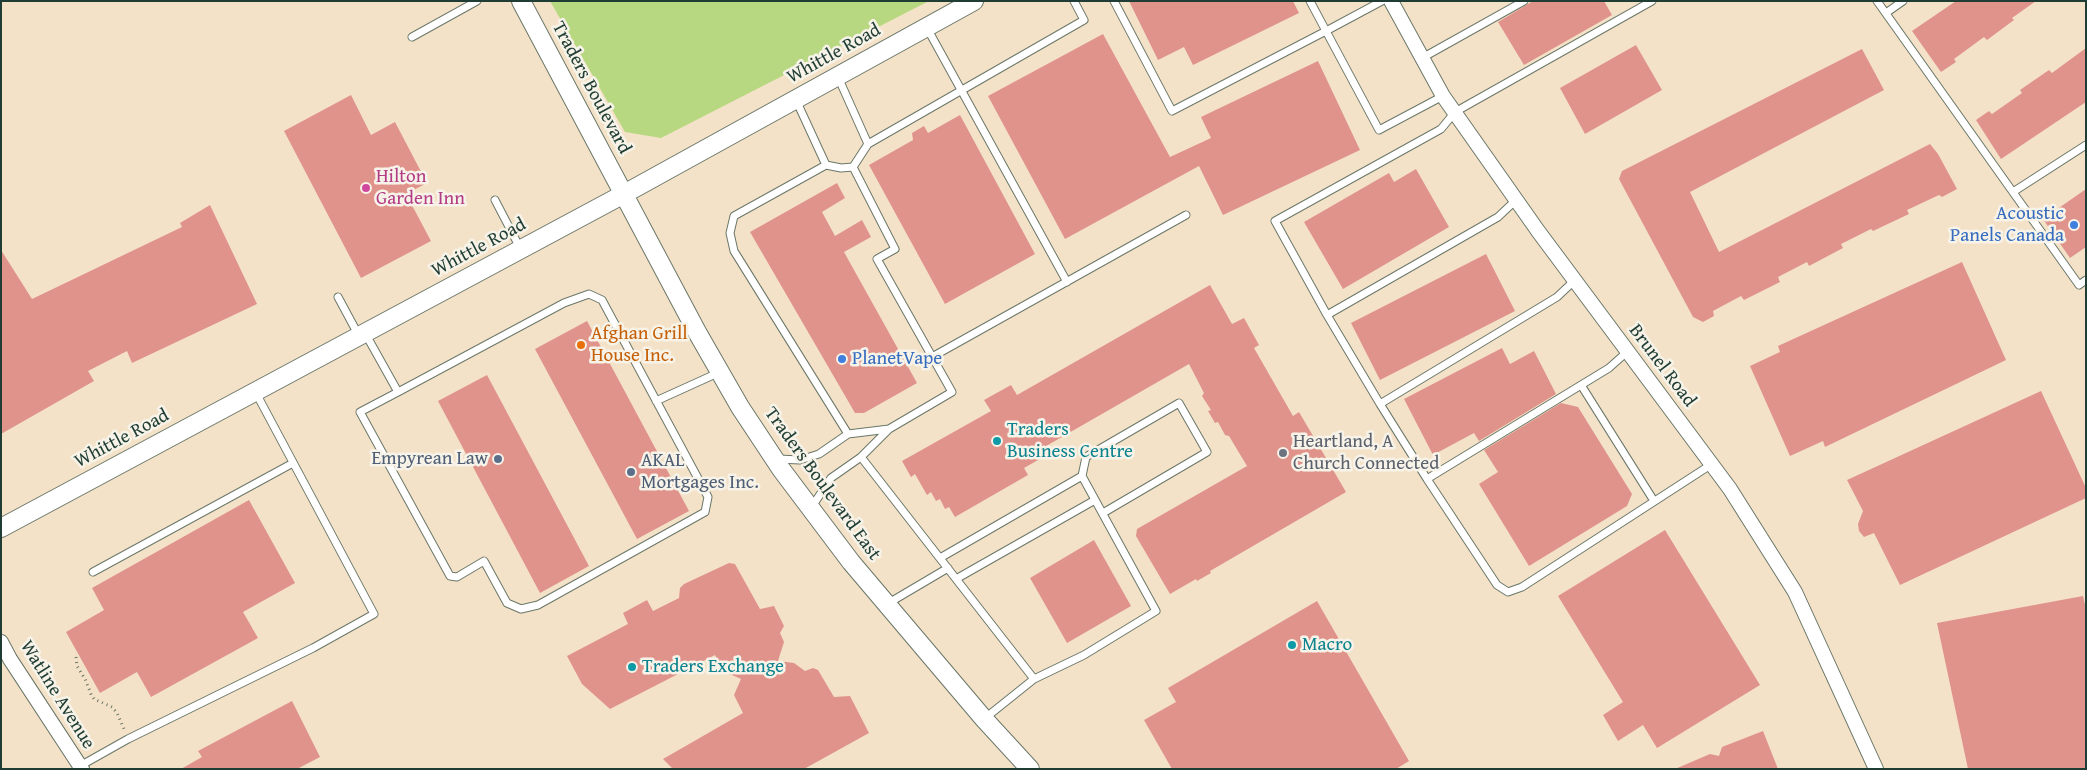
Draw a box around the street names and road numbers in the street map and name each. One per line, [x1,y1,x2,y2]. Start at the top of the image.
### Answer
street label: Traders Boulevard [546,18,636,158]
street label: Whittle Road [783,19,885,89]
street label: Whittle Road [428,214,530,282]
street label: Brunel Road [1623,320,1701,412]
street label: Traders Boulevard East [759,403,885,565]
street label: Whittle Road [71,405,173,473]
street label: Watline Avenue [14,636,100,754]

